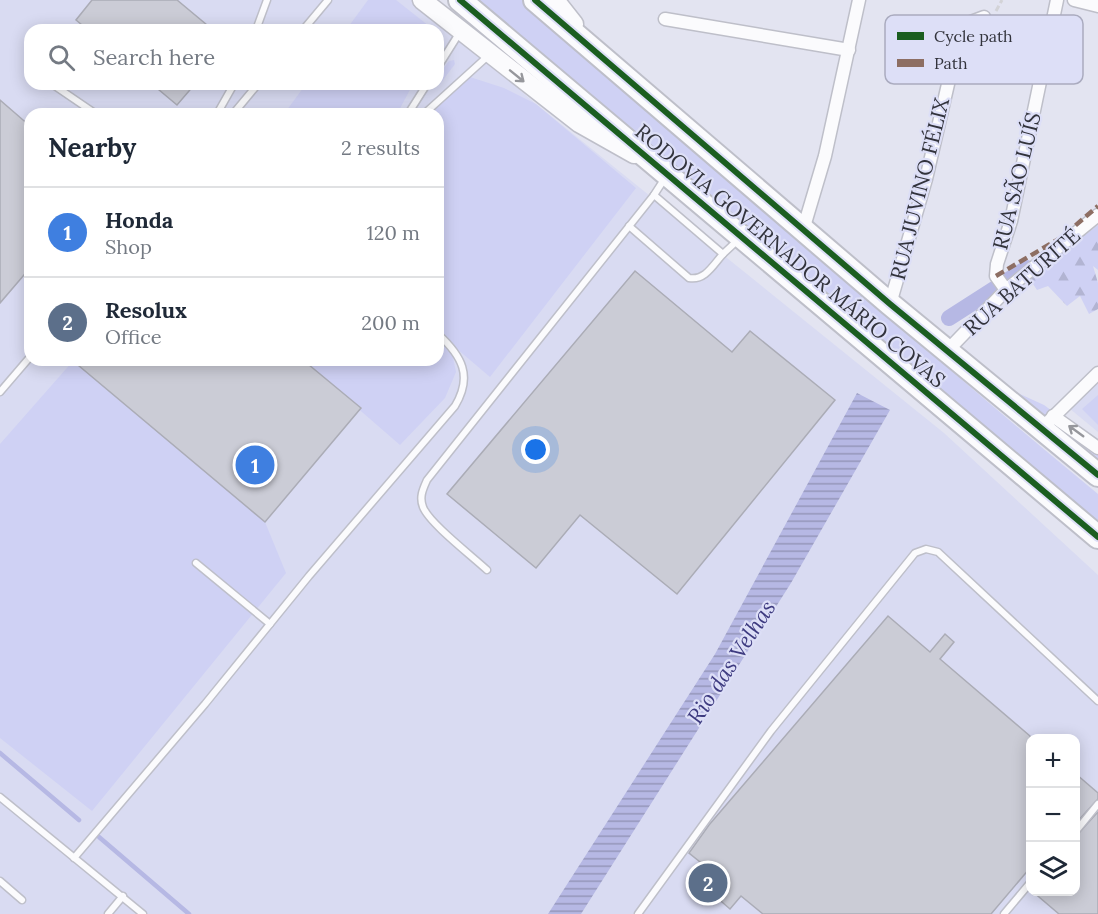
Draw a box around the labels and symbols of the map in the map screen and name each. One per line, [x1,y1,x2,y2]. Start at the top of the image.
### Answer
legend [885,15,1083,84]
text: Cycle path [934,26,1013,46]
text: Path [934,53,968,73]
one-way arrow [509,69,525,82]
street label: RUA JUVINO FÉLIX [884,95,955,283]
street label: RUA SÃO LUÍS [986,109,1047,252]
street label: RODOVIA GOVERNADOR MÁRIO COVAS [630,118,951,394]
street label: RUA BATURITÉ [958,222,1086,341]
one-way arrow [1068,425,1085,437]
your location [521,435,550,464]
pin: 1 [236,442,274,488]
water label: Rio das Velhas [681,595,781,729]
pin: 2 [688,860,728,906]

